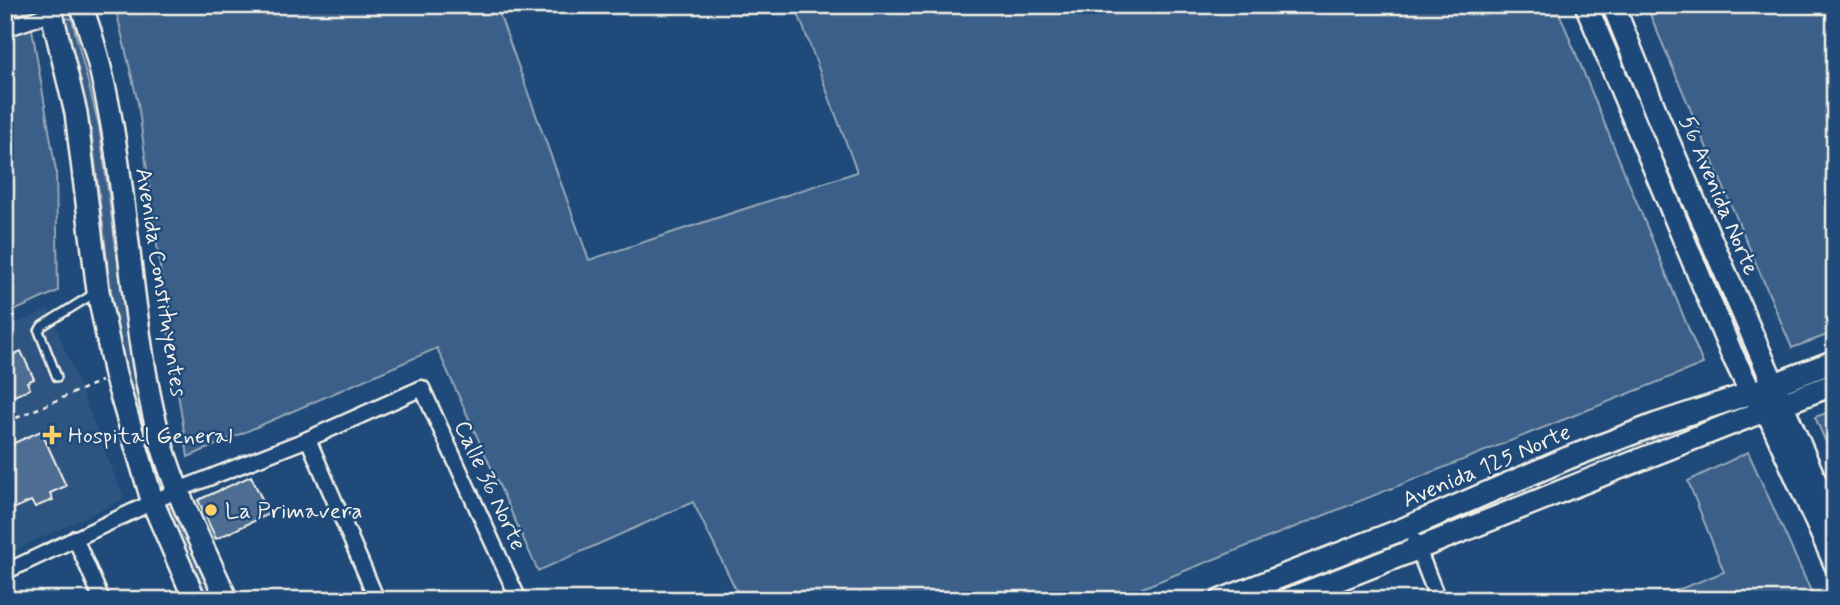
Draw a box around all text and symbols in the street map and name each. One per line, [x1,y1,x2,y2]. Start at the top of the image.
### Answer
street label: 56 Avenida Norte [1671,111,1765,280]
street label: Avenida Constituyentes [127,166,193,399]
street label: Calle 36 Norte [446,416,532,556]
street label: Avenida 125 Norte [1398,418,1576,516]
place label: Hospital General [68,422,233,452]
marker: Hospital General [42,425,62,445]
place label: La Primavera [225,497,362,527]
marker: La Primavera [203,502,219,518]

